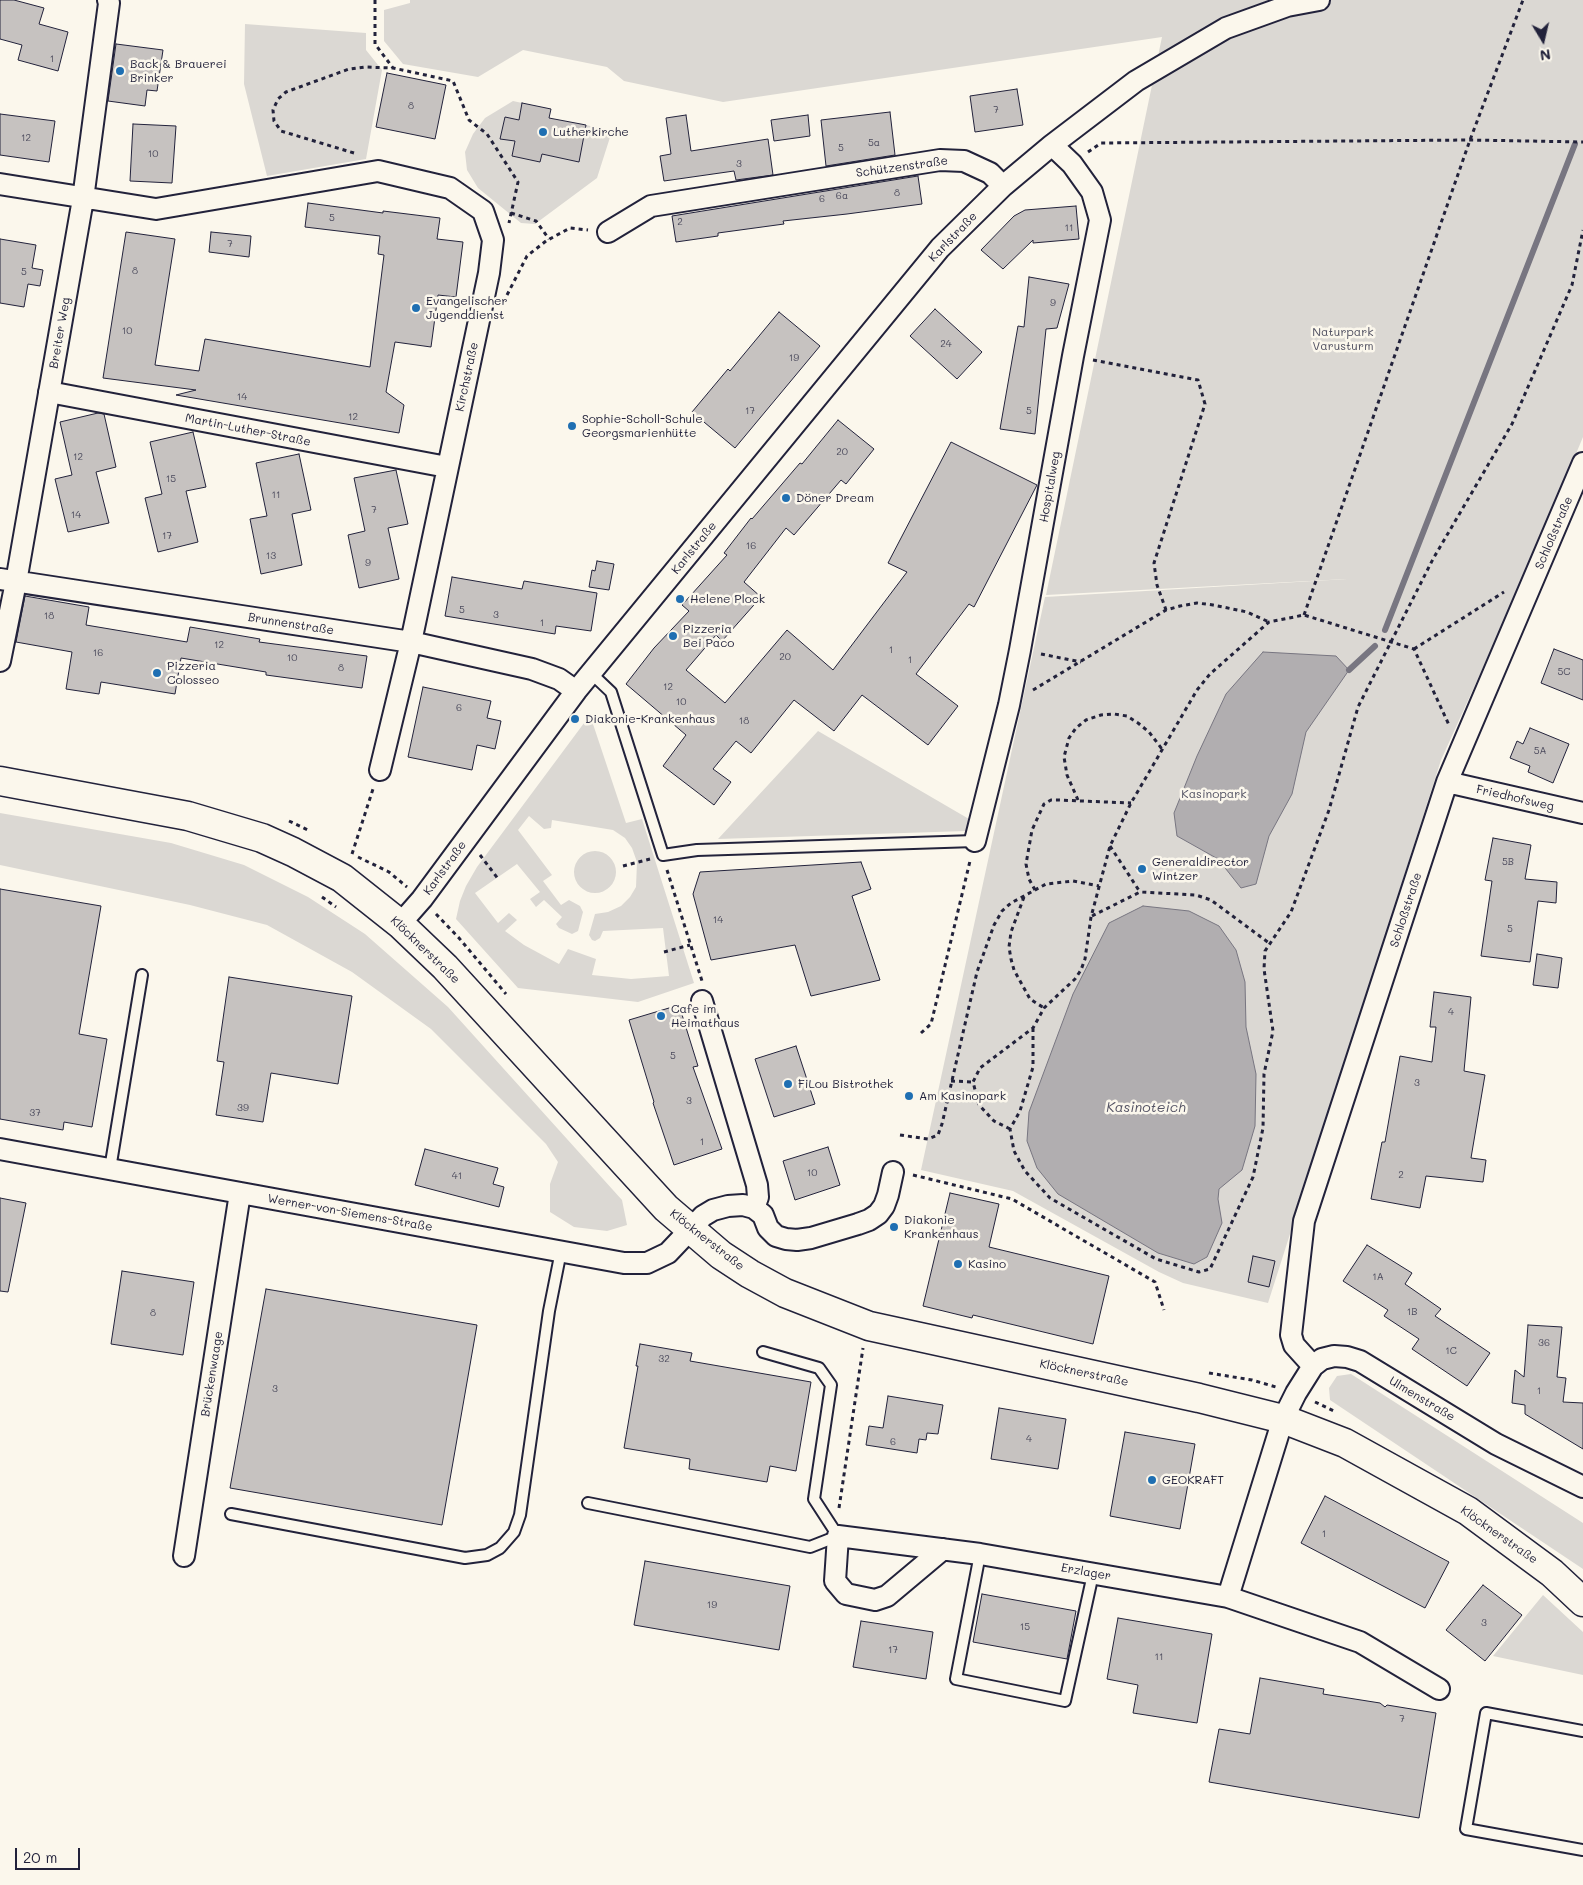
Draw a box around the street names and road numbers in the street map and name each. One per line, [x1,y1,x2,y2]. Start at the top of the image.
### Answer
street label: Schützenstraße [855,153,949,181]
street label: Karlstraße [926,209,980,265]
street label: Breiter Weg [47,296,73,370]
street label: Kirchstraße [453,341,481,413]
street label: Martin-Luther-Straße [184,411,312,449]
street label: Hospitalweg [1037,450,1063,524]
street label: Schloßstraße [1532,494,1576,572]
street label: Karlstraße [668,519,720,577]
street label: Brunnenstraße [247,610,335,638]
street label: Friedhofsweg [1475,782,1555,814]
street label: Karlstraße [421,838,469,898]
street label: Schloßstraße [1387,871,1425,949]
street label: Klöcknerstraße [387,913,463,987]
street label: Werner-von-Siemens-Straße [266,1191,434,1235]
street label: Klöcknerstraße [667,1206,747,1274]
street label: Brückenwaage [198,1330,226,1418]
street label: Klöcknerstraße [1038,1357,1130,1389]
street label: Ulmenstraße [1386,1374,1458,1424]
street label: Klöcknerstraße [1458,1503,1540,1567]
street label: Erzlager [1060,1561,1112,1583]

